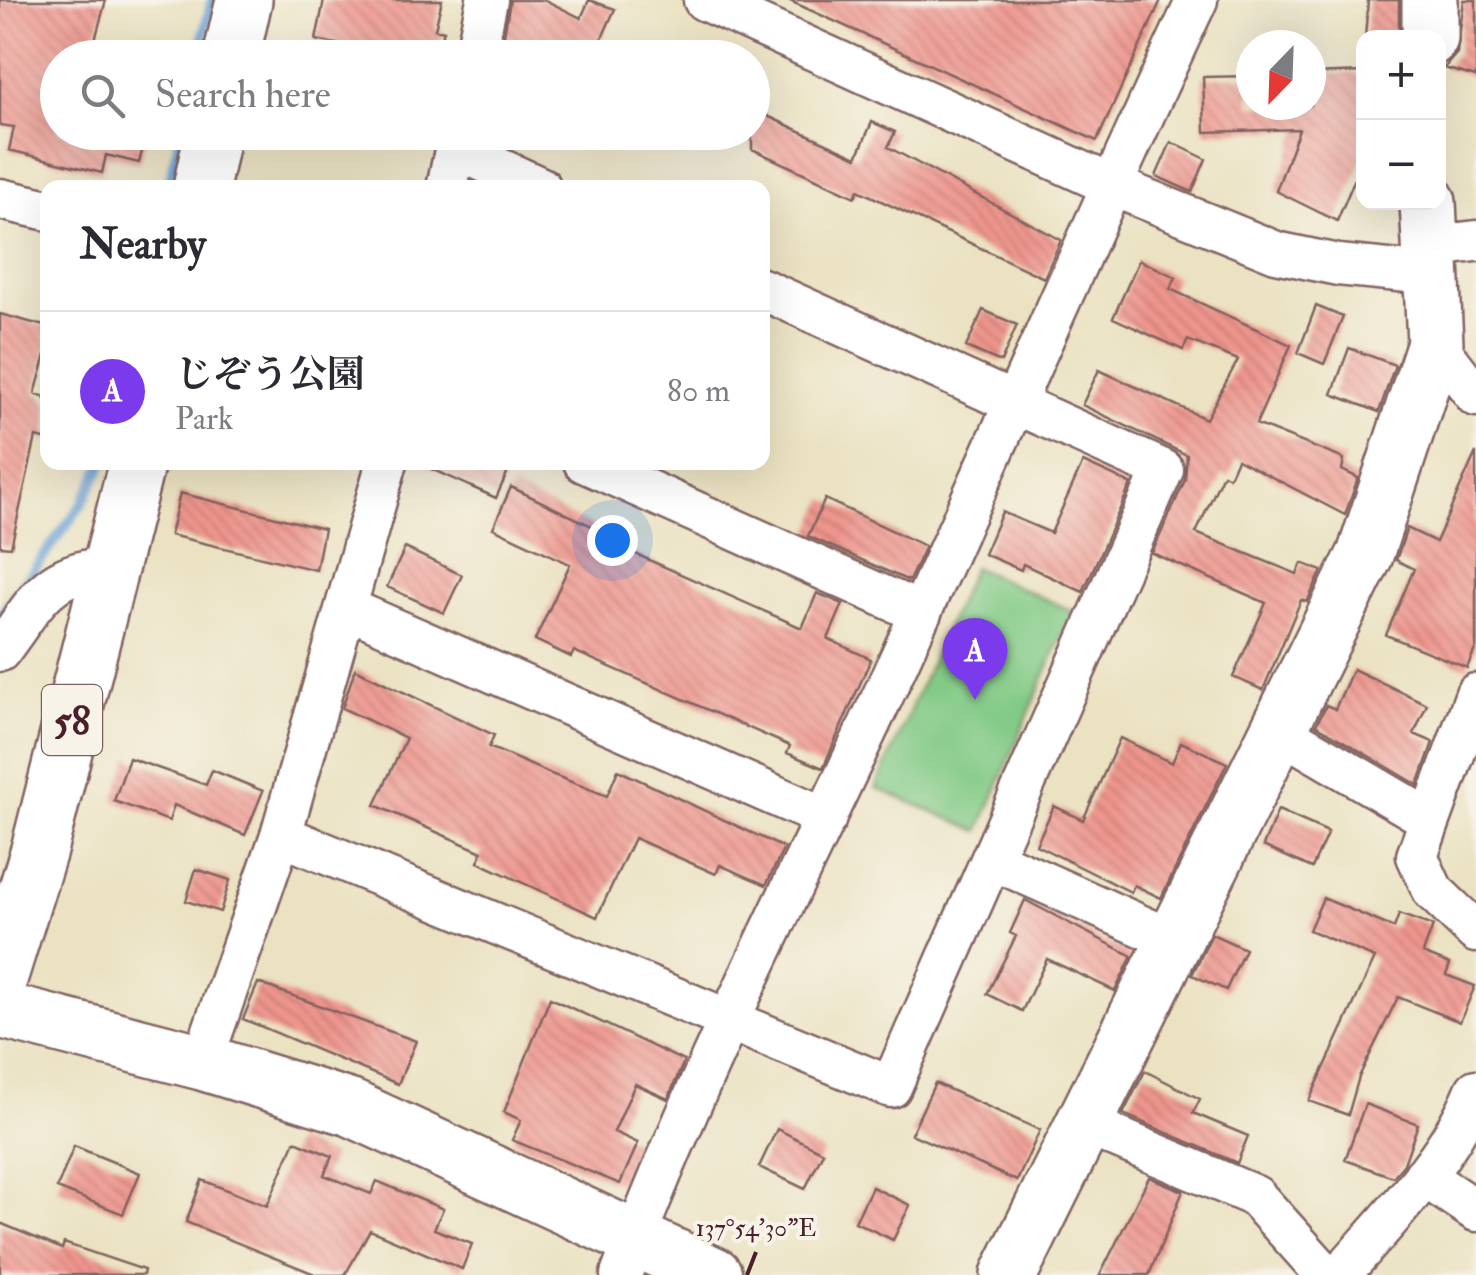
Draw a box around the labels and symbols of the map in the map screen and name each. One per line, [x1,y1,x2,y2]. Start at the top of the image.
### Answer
north arrow [1236,30,1326,120]
your location [587,515,638,566]
pin: A [942,618,1008,700]
road number: 58 [42,685,102,755]
text: 137°54'30"E [696,1213,816,1244]

